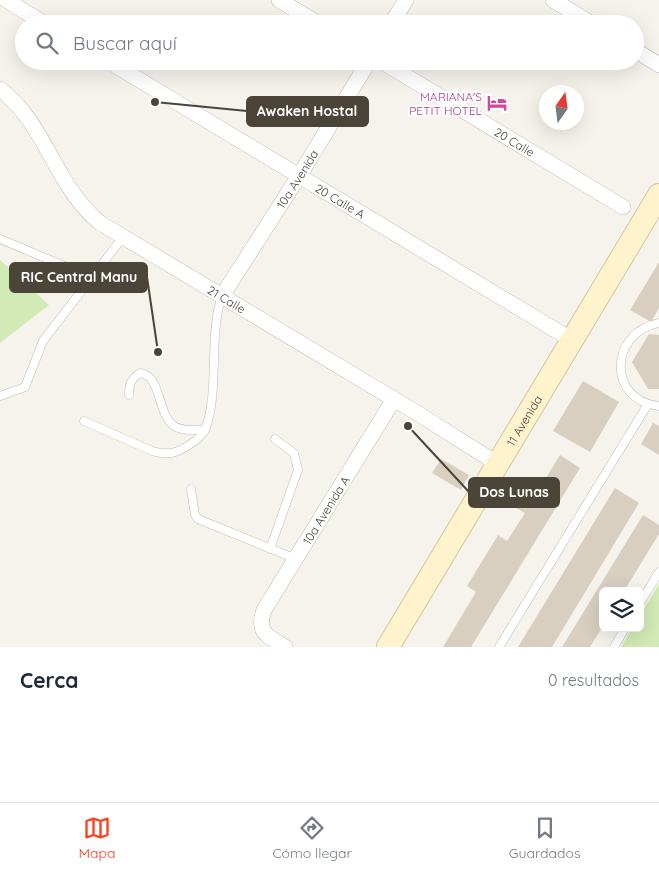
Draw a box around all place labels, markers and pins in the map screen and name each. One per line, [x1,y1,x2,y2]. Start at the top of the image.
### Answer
place label: MARIANA'S PETIT HOTEL [409,89,483,118]
hotel icon: MARIANA'S PETIT HOTEL [486,92,508,114]
callout: Awaken Hostal [247,97,368,126]
callout: RIC Central Manu [10,263,147,292]
callout: Dos Lunas [469,478,559,507]

